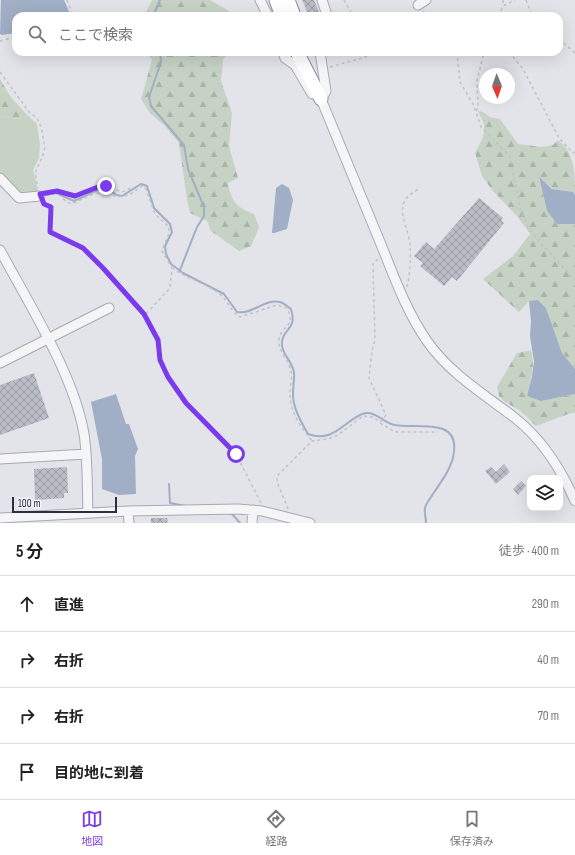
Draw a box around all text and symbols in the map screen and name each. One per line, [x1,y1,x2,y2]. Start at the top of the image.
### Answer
search box [12,12,563,56]
icon: search [26,23,48,45]
text: ここで検索 [58,26,133,45]
north arrow [479,68,515,104]
route end [97,177,115,195]
route start [227,445,245,463]
map controls [527,475,563,511]
button: layers [527,475,563,511]
scale bar [12,495,117,514]
text: 100 m [18,497,40,510]
text: 5 分 [16,542,43,562]
text: 徒歩 · 400 m [499,543,559,559]
icon: ahead [16,593,38,615]
text: 直進 [54,596,84,615]
text: 290 m [532,596,559,612]
icon: right [16,649,38,671]
text: 右折 [54,652,84,671]
text: 40 m [537,652,559,668]
icon: right [16,705,38,727]
text: 右折 [54,708,84,727]
text: 70 m [538,708,559,724]
icon: arrive [16,761,38,783]
text: 目的地に到着 [54,764,144,783]
tab: 地図 [81,808,103,848]
tab: 経路 [265,808,287,848]
tab: 保存済み [450,808,494,848]

